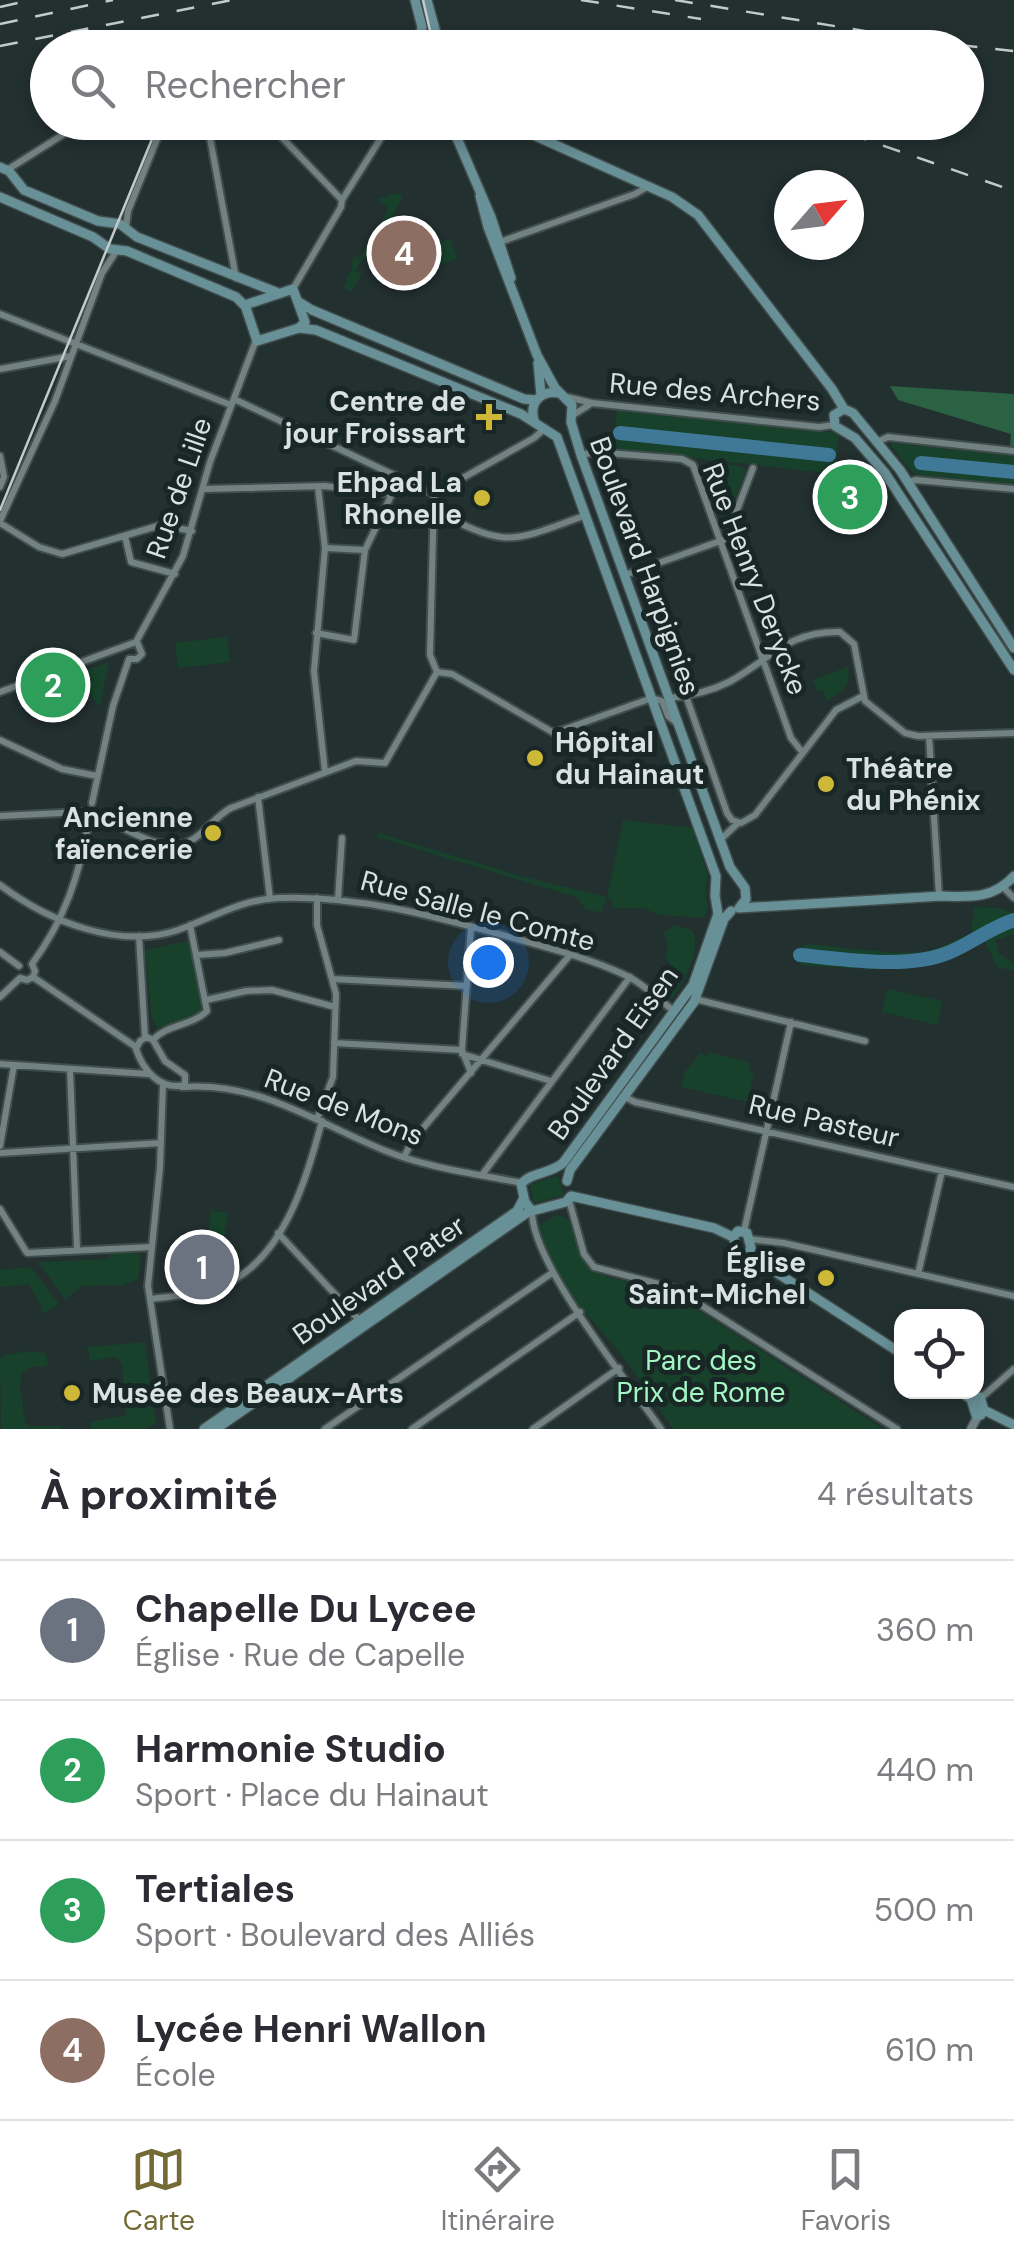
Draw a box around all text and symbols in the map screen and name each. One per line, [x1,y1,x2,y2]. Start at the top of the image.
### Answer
search box [30,30,984,140]
icon: search [65,58,120,113]
text: Rechercher [145,60,346,110]
north arrow [774,170,864,260]
pin: 4 [372,216,436,290]
street label: Rue des Archers [608,364,822,420]
place label: Centre de jour Froissart [284,383,466,452]
marker: Centre de jour Froissart [476,404,502,430]
street label: Rue de Lille [138,413,220,563]
street label: Boulevard Harpignies [581,432,709,700]
street label: Rue Henry Derycke [694,458,816,700]
pin: 3 [818,460,882,534]
place label: Ehpad La Rhonelle [337,464,462,533]
marker: Ehpad La Rhonelle [471,487,493,509]
pin: 2 [20,648,86,722]
place label: Hôpital du Hainaut [555,724,704,793]
marker: Hôpital du Hainaut [524,747,546,769]
place label: Théâtre du Phénix [846,750,980,819]
marker: Théâtre du Phénix [815,773,837,795]
place label: Ancienne faïencerie [55,799,193,868]
marker: Ancienne faïencerie [202,822,224,844]
street label: Rue Salle le Comte [357,862,599,960]
your location [463,937,514,988]
street label: Boulevard Eisen [539,959,687,1147]
street label: Rue de Mons [259,1060,429,1154]
street label: Rue Pasteur [745,1086,903,1156]
street label: Boulevard Pater [285,1207,473,1353]
pin: 1 [170,1230,234,1304]
place label: Église Saint-Michel [628,1244,806,1313]
marker: Église Saint-Michel [815,1267,837,1289]
map controls [894,1309,984,1399]
button: locate [894,1309,984,1399]
park label: Parc des Prix de Rome [617,1342,785,1411]
place label: Musée des Beaux-Arts [92,1375,404,1412]
marker: Musée des Beaux-Arts [61,1382,83,1404]
text: À proximité [40,1467,278,1522]
text: 4 résultats [817,1473,974,1515]
text: Chapelle Du Lycee [135,1584,477,1634]
text: 1 [67,1609,78,1651]
text: 360 m [876,1609,974,1651]
text: Église · Rue de Capelle [135,1634,465,1676]
text: Harmonie Studio [135,1724,446,1774]
text: 2 [63,1749,82,1791]
text: 440 m [876,1749,974,1791]
text: Sport · Place du Hainaut [135,1774,489,1816]
text: Tertiales [135,1864,295,1914]
text: 3 [63,1889,82,1931]
text: 500 m [874,1889,974,1931]
text: Sport · Boulevard des Alliés [135,1914,535,1956]
text: Lycée Henri Wallon [135,2004,487,2054]
text: 4 [62,2029,83,2071]
text: 610 m [885,2029,974,2071]
text: École [135,2054,216,2096]
tab: Carte [123,2142,195,2239]
tab: Itinéraire [441,2142,555,2239]
tab: Favoris [801,2142,891,2239]

